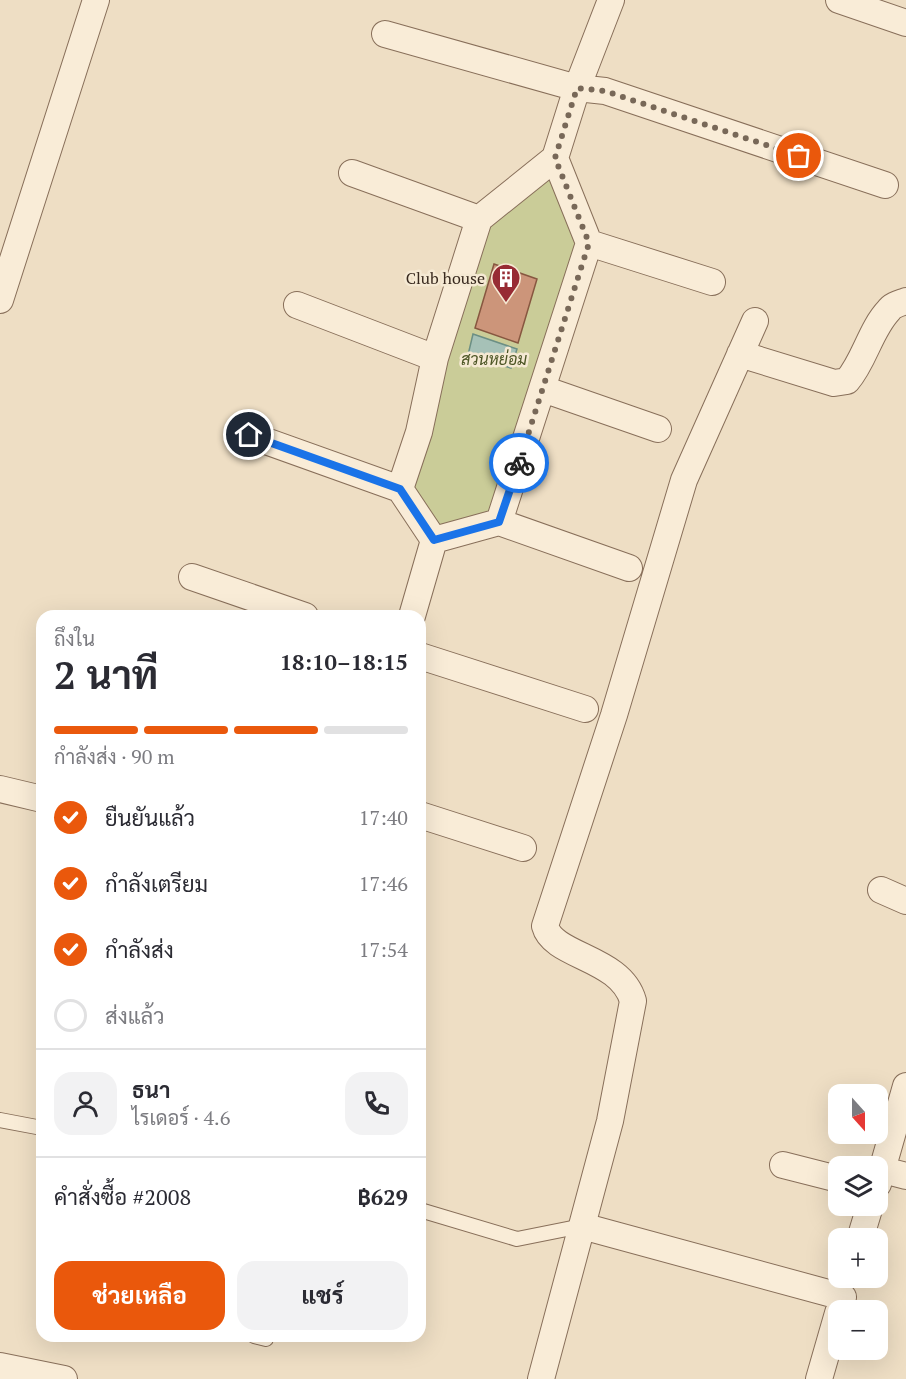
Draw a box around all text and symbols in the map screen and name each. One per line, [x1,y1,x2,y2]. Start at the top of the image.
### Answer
pin [773,130,824,181]
icon: bag [782,139,815,172]
building icon: Club house [490,262,522,304]
place label: Club house [406,267,485,289]
park label: สวนหย่อม [461,348,527,370]
pin [223,409,274,460]
icon: home [232,418,265,451]
courier [489,433,549,493]
icon: bike [503,447,536,480]
text: ถึงใน [54,625,95,652]
text: 18:10–18:15 [280,647,408,676]
text: 2 นาที [54,648,158,700]
text: กำลังส่ง · 90 m [54,743,175,770]
icon: check [54,801,87,834]
text: ยืนยันแล้ว [105,803,195,832]
text: 17:40 [359,804,408,831]
icon: check [54,867,87,900]
text: กำลังเตรียม [105,869,208,898]
text: 17:46 [359,870,408,897]
icon: check [54,933,87,966]
text: กำลังส่ง [105,935,174,964]
text: 17:54 [359,936,408,963]
text: ส่งแล้ว [105,1001,165,1030]
button: person [54,1072,117,1135]
button: phone [345,1072,408,1135]
text: ธนา [132,1075,170,1104]
north arrow [828,1084,888,1144]
map controls [828,1084,888,1360]
text: ไรเดอร์ · 4.6 [132,1104,230,1131]
button: layers [828,1156,888,1216]
text: คำสั่งซื้อ #2008 [54,1182,191,1211]
text: ฿629 [357,1182,408,1211]
button: + [828,1228,888,1288]
button: ช่วยเหลือ [54,1261,225,1330]
button: แชร์ [237,1261,408,1330]
button: − [828,1300,888,1360]

